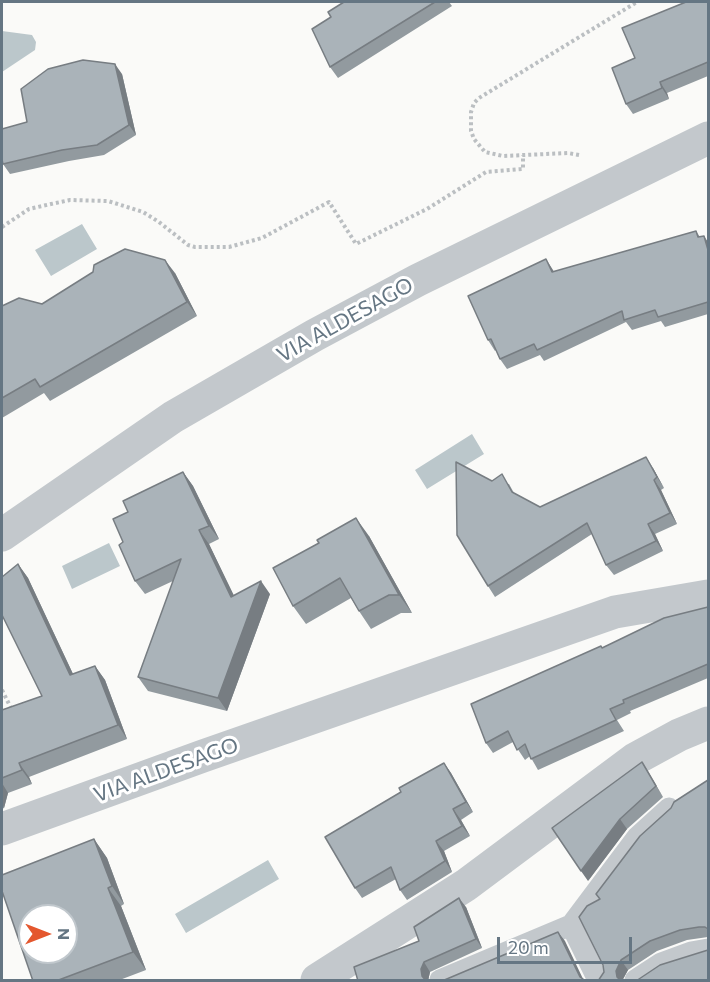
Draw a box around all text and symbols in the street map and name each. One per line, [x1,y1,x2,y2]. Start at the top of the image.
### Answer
street label: VIA ALDESAGO [272,272,418,368]
street label: VIA ALDESAGO [90,732,242,808]
north arrow [18,904,78,964]
scale bar [500,925,635,963]
text: N [55,928,74,940]
text: 20 m [508,936,549,958]

